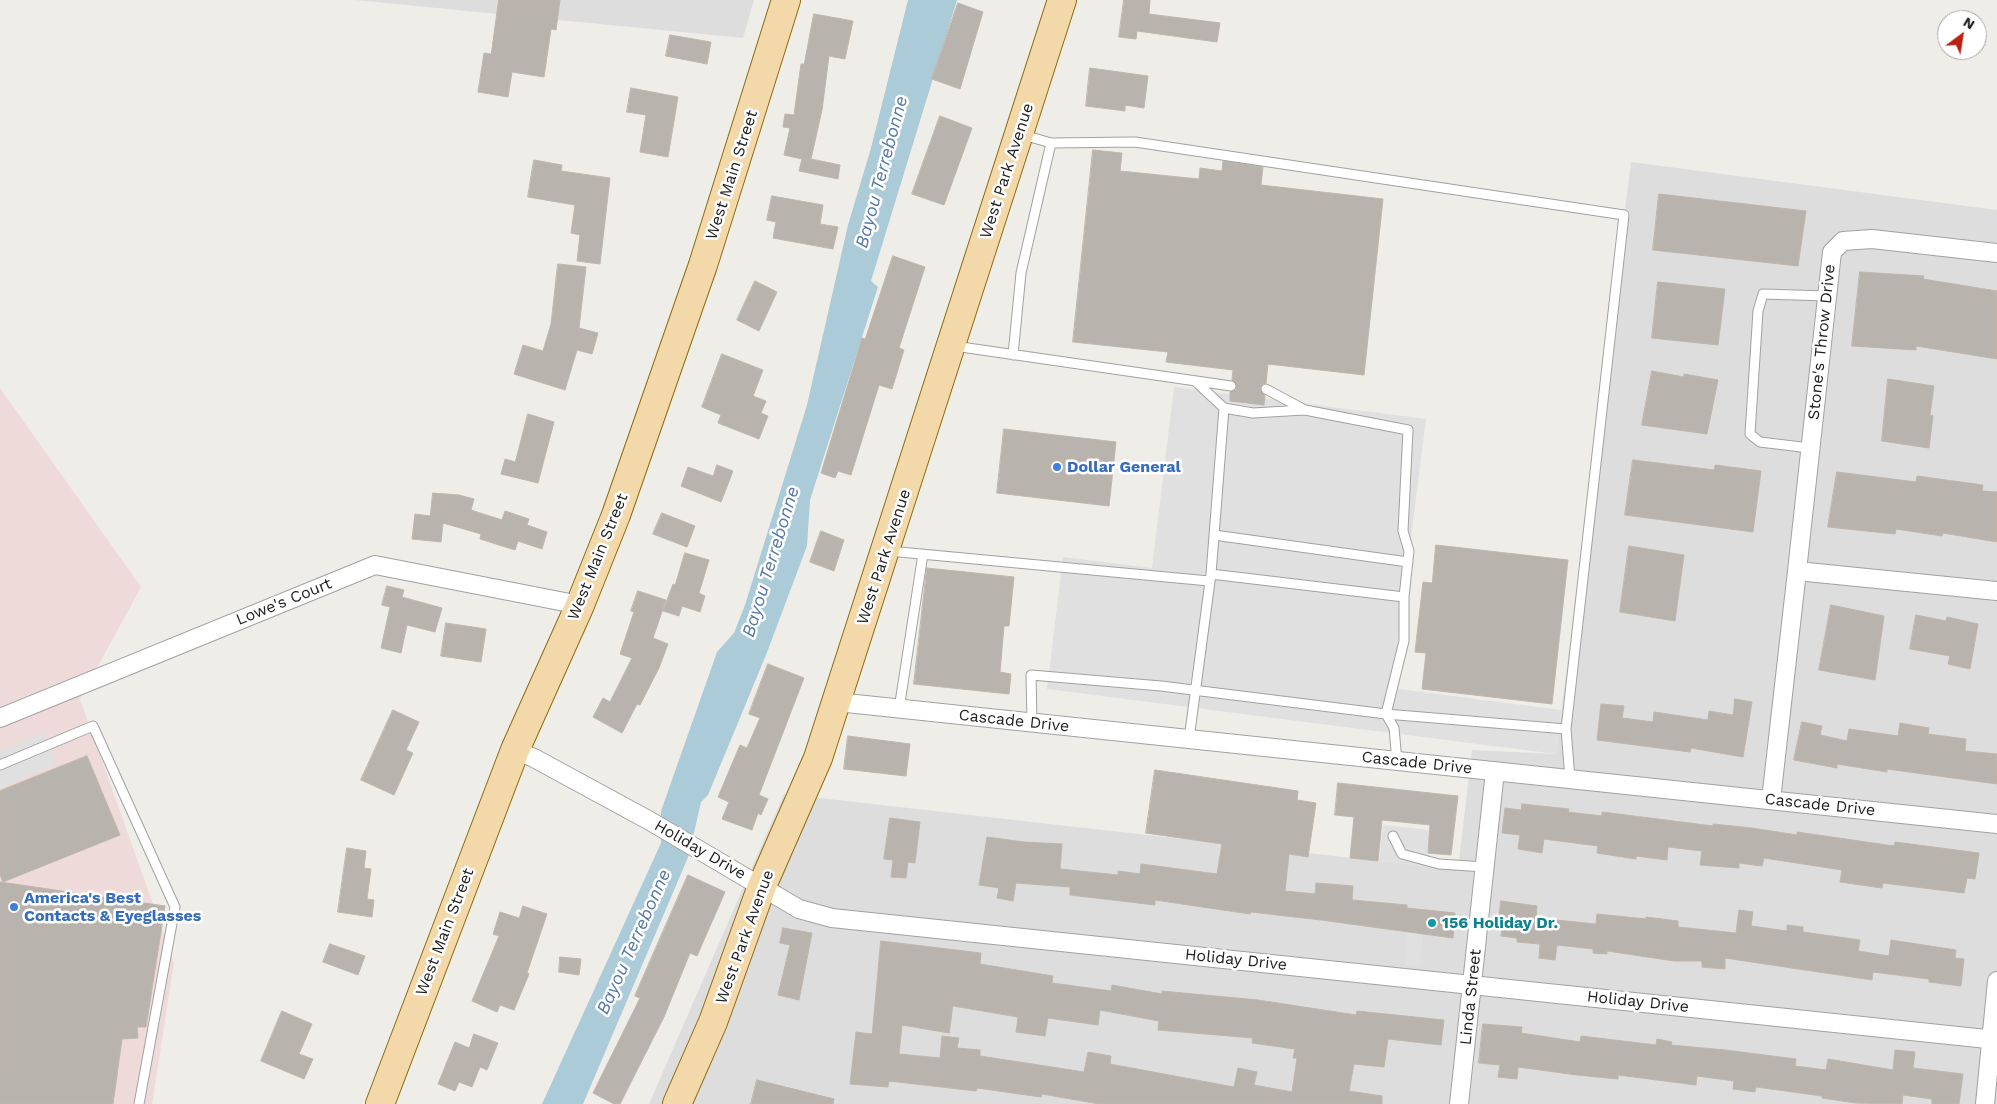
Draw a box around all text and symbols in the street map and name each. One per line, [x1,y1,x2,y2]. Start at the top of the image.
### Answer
north arrow [1937,10,1987,60]
text: N [1961,13,1978,33]
water label: Bayou Terrebonne [851,94,913,250]
street label: West Park Avenue [976,101,1038,241]
street label: West Main Street [702,108,762,242]
street label: Stone's Throw Drive [1804,263,1840,421]
place label: Dollar General [1067,457,1181,477]
marker: Dollar General [1051,461,1063,473]
water label: Bayou Terrebonne [738,484,804,640]
street label: West Park Avenue [853,487,915,627]
street label: West Main Street [564,491,632,623]
street label: Lowe's Court [233,574,335,630]
street label: Cascade Drive [958,706,1070,736]
street label: Cascade Drive [1361,748,1473,778]
street label: Cascade Drive [1764,790,1876,820]
street label: Holiday Drive [651,816,749,884]
street label: West Main Street [412,866,478,998]
water label: Bayou Terrebonne [592,866,676,1018]
street label: West Park Avenue [712,867,778,1007]
place label: America's Best Contacts & Eyeglasses [24,888,201,926]
marker: America's Best Contacts & Eyeglasses [8,901,20,913]
place label: 156 Holiday Dr. [1442,913,1558,933]
marker: 156 Holiday Dr. [1426,917,1438,929]
street label: Holiday Drive [1184,945,1288,975]
street label: Linda Street [1456,948,1486,1046]
street label: Holiday Drive [1586,987,1690,1017]

